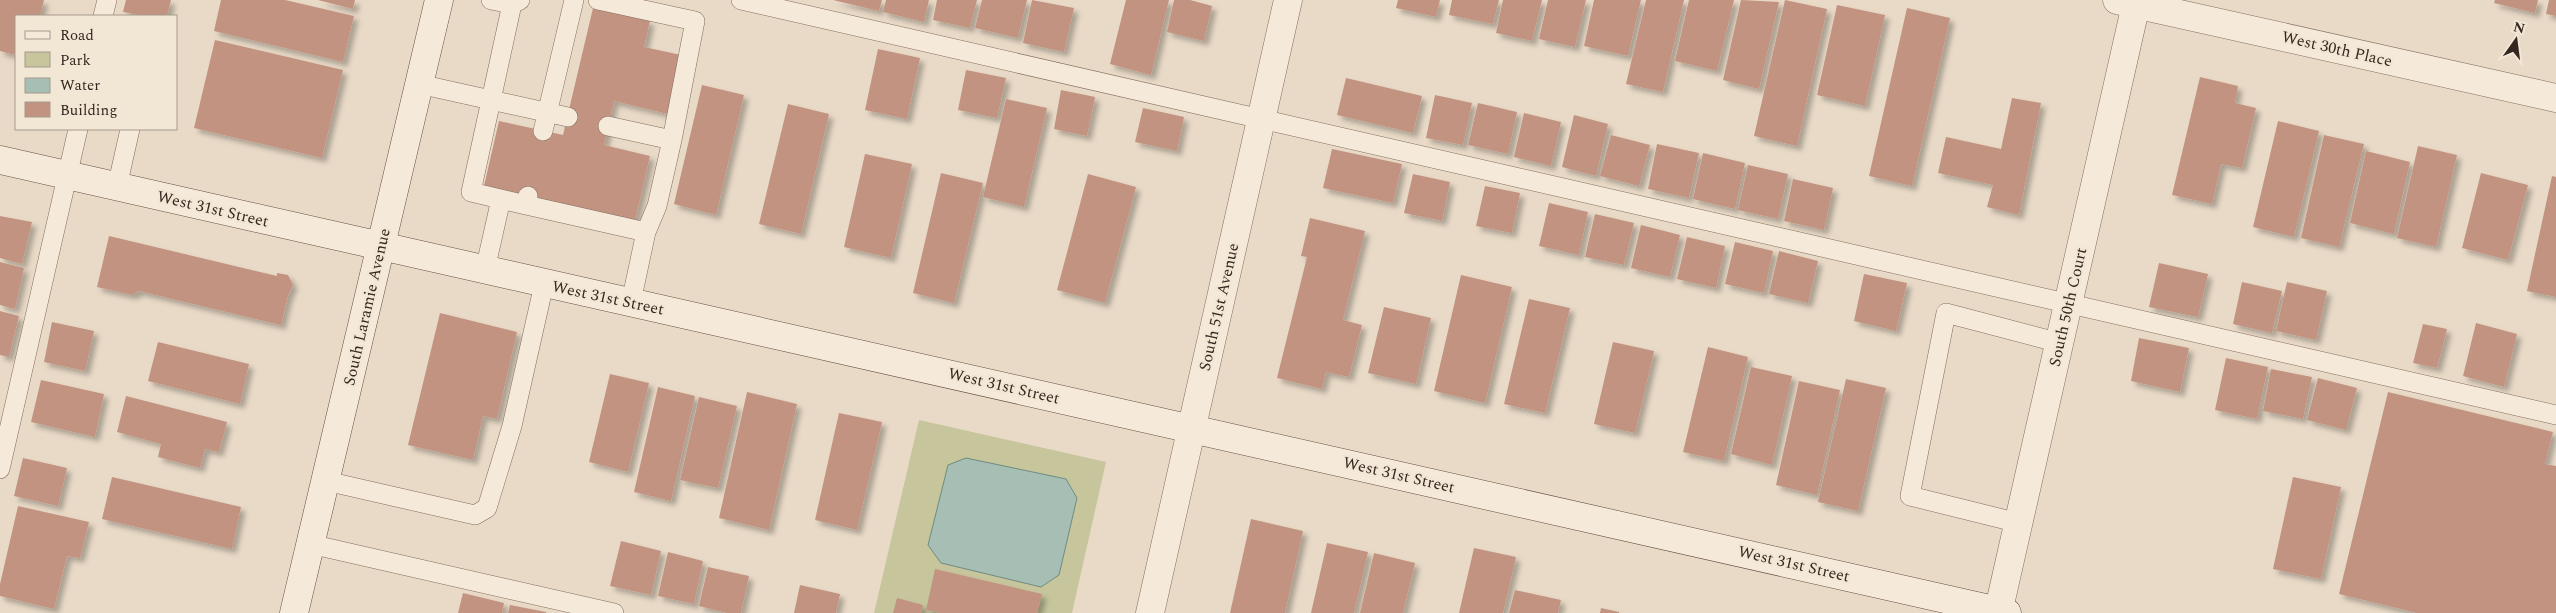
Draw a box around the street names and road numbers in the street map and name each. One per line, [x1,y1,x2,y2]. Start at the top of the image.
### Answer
street label: West 30th Place [2279,25,2395,73]
street label: West 31st Street [155,184,272,234]
street label: South Laramie Avenue [337,226,397,388]
street label: South 51st Avenue [1193,241,1245,373]
street label: South 50th Court [2043,245,2093,369]
street label: West 31st Street [550,274,667,322]
street label: West 31st Street [946,361,1063,411]
street label: West 31st Street [1341,450,1458,500]
street label: West 31st Street [1736,539,1853,589]

